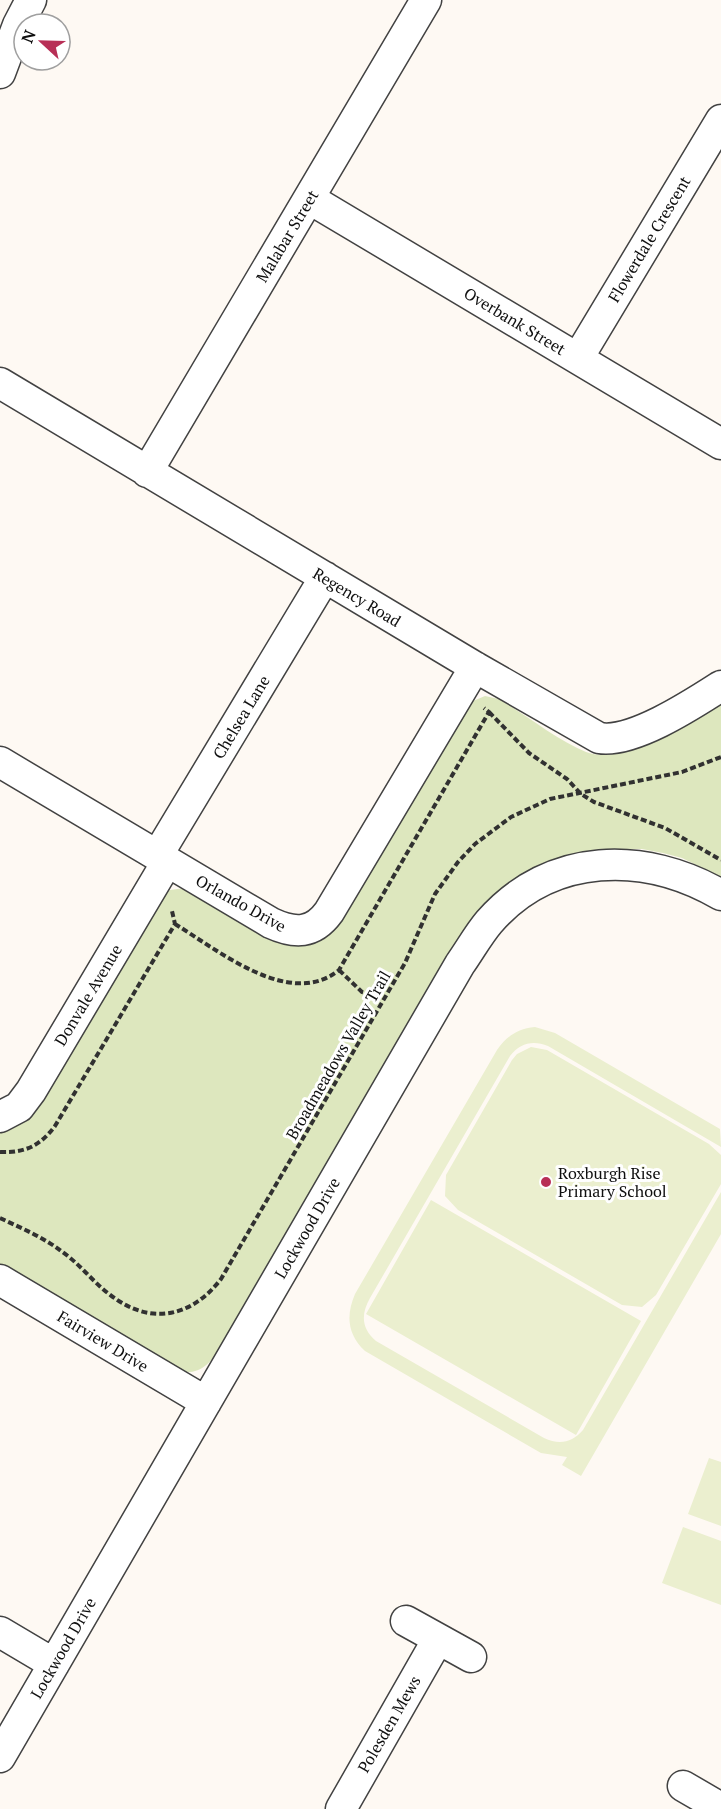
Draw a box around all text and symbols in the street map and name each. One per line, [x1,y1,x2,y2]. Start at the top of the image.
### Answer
north arrow [12,12,72,72]
text: N [16,27,41,46]
street label: Flowerdale Crescent [603,172,695,306]
street label: Malabar Street [251,186,323,286]
street label: Overbank Street [460,282,570,360]
street label: Regency Road [309,562,405,632]
street label: Chelsea Lane [207,671,275,763]
street label: Orlando Drive [192,869,290,937]
street label: Donvale Avenue [49,940,127,1050]
street label: Broadmeadows Valley Trail [281,966,396,1143]
place label: Roxburgh Rise Primary School [558,1162,667,1202]
street label: Lockwood Drive [269,1173,345,1283]
marker: Roxburgh Rise Primary School [539,1175,553,1189]
street label: Fairview Drive [53,1305,153,1377]
street label: Lockwood Drive [25,1593,101,1703]
street label: Polesden Mews [352,1671,426,1776]

